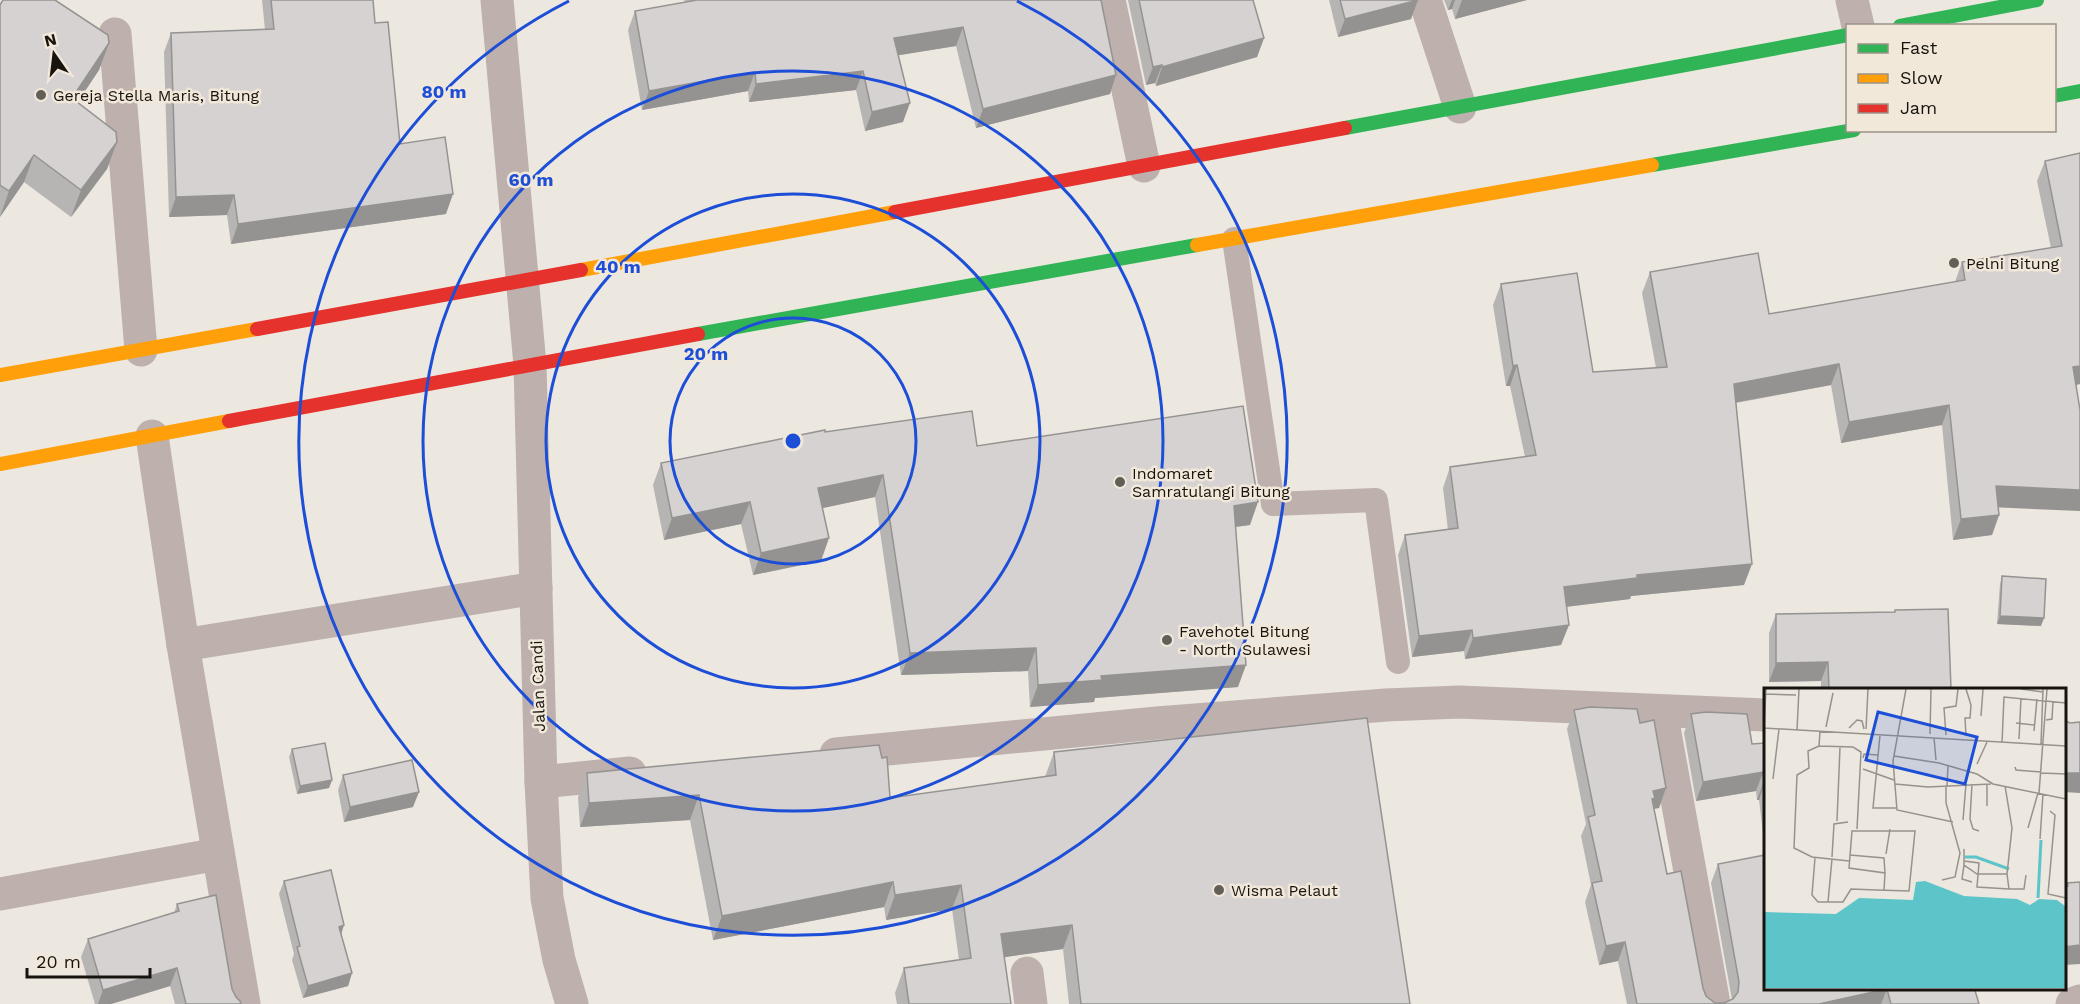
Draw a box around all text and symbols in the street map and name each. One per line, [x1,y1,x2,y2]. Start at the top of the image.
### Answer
north arrow [24,24,84,84]
legend [1846,24,2056,132]
text: N [42,29,59,51]
text: Fast [1900,37,1938,58]
text: Slow [1900,67,1943,88]
text: 80 m [422,81,466,102]
place label: Gereja Stella Maris, Bitung [53,86,260,105]
marker: Gereja Stella Maris, Bitung [34,88,48,102]
text: Jam [1900,97,1937,118]
text: 60 m [509,169,553,190]
place label: Pelni Bitung [1966,254,2060,273]
text: 40 m [595,256,641,277]
marker: Pelni Bitung [1947,256,1961,270]
text: 20 m [684,343,728,364]
centre of rings [783,431,803,451]
place label: Indomaret Samratulangi Bitung [1132,464,1290,501]
marker: Indomaret Samratulangi Bitung [1113,475,1127,489]
place label: Favehotel Bitung - North Sulawesi [1179,622,1311,659]
marker: Favehotel Bitung - North Sulawesi [1160,633,1174,647]
street label: Jalan Candi [527,640,549,732]
inset map [1764,688,2065,989]
place label: Wisma Pelaut [1231,881,1338,900]
marker: Wisma Pelaut [1212,883,1226,897]
scale bar [27,941,150,979]
text: 20 m [36,951,81,972]

